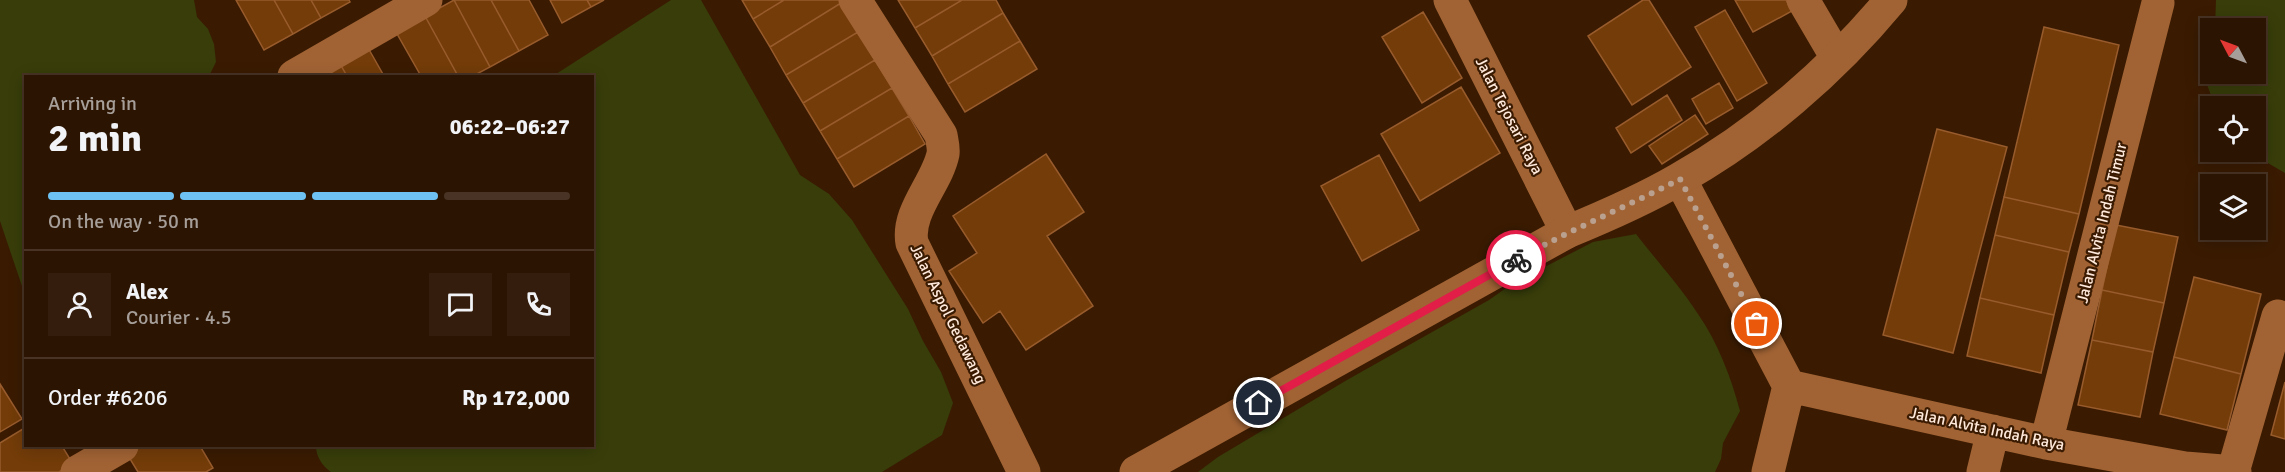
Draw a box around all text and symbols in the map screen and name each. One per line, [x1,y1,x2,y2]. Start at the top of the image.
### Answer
north arrow [2200,18,2266,84]
map controls [2200,18,2266,240]
street label: Jalan Tejosari Raya [1471,54,1547,178]
text: Arriving in [48,91,137,116]
button: locate [2200,96,2266,162]
text: 06:22–06:27 [450,113,570,140]
text: 2 min [48,114,142,162]
street label: Jalan Alvita Indah Timur [2072,141,2132,305]
button: layers [2200,174,2266,240]
text: On the way · 50 m [48,209,199,234]
courier [1486,230,1546,290]
street label: Jalan Aspol Gedawang [905,241,991,387]
icon: bike [1500,244,1533,277]
button: person [48,273,111,336]
button: chat [429,273,492,336]
button: phone [507,273,570,336]
text: Alex [126,278,168,305]
pin [1731,298,1782,349]
text: Courier · 4.5 [126,305,232,330]
icon: bag [1740,307,1773,340]
pin [1233,377,1284,428]
text: Order #6206 [48,384,168,411]
text: Rp 172,000 [462,384,570,411]
icon: home [1242,386,1275,419]
street label: Jalan Alvita Indah Raya [1908,403,2066,455]

